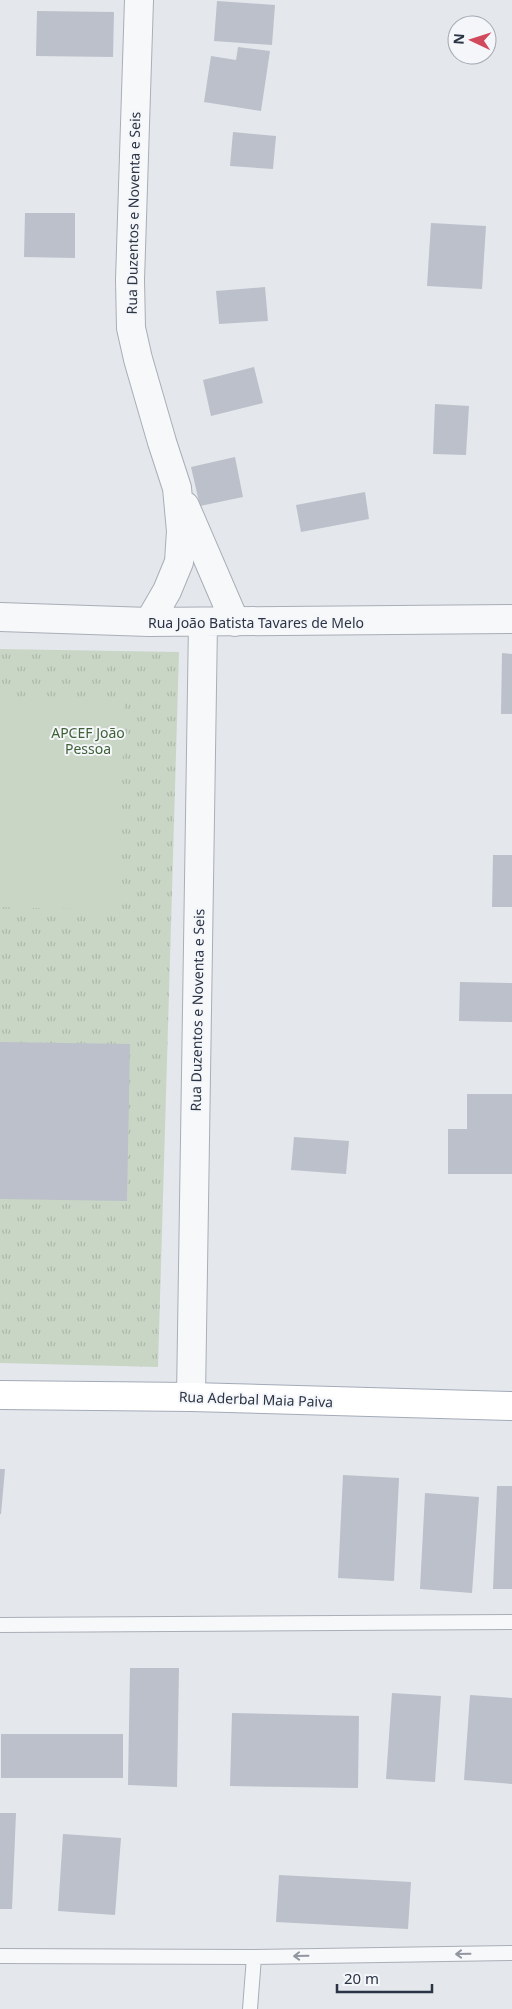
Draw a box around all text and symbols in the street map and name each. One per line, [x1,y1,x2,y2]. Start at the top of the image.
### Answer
north arrow [447,15,497,65]
text: N [449,33,468,45]
street label: Rua Duzentos e Noventa e Seis [122,111,144,315]
street label: Rua João Batista Tavares de Melo [148,613,364,632]
park label: APCEF João Pessoa [51,723,125,758]
street label: Rua Duzentos e Noventa e Seis [186,908,208,1112]
street label: Rua Aderbal Maia Paiva [179,1387,333,1411]
one-way arrow [456,1949,472,1959]
one-way arrow [293,1951,310,1961]
scale bar [337,1962,432,1994]
text: 20 m [344,1968,379,1988]

